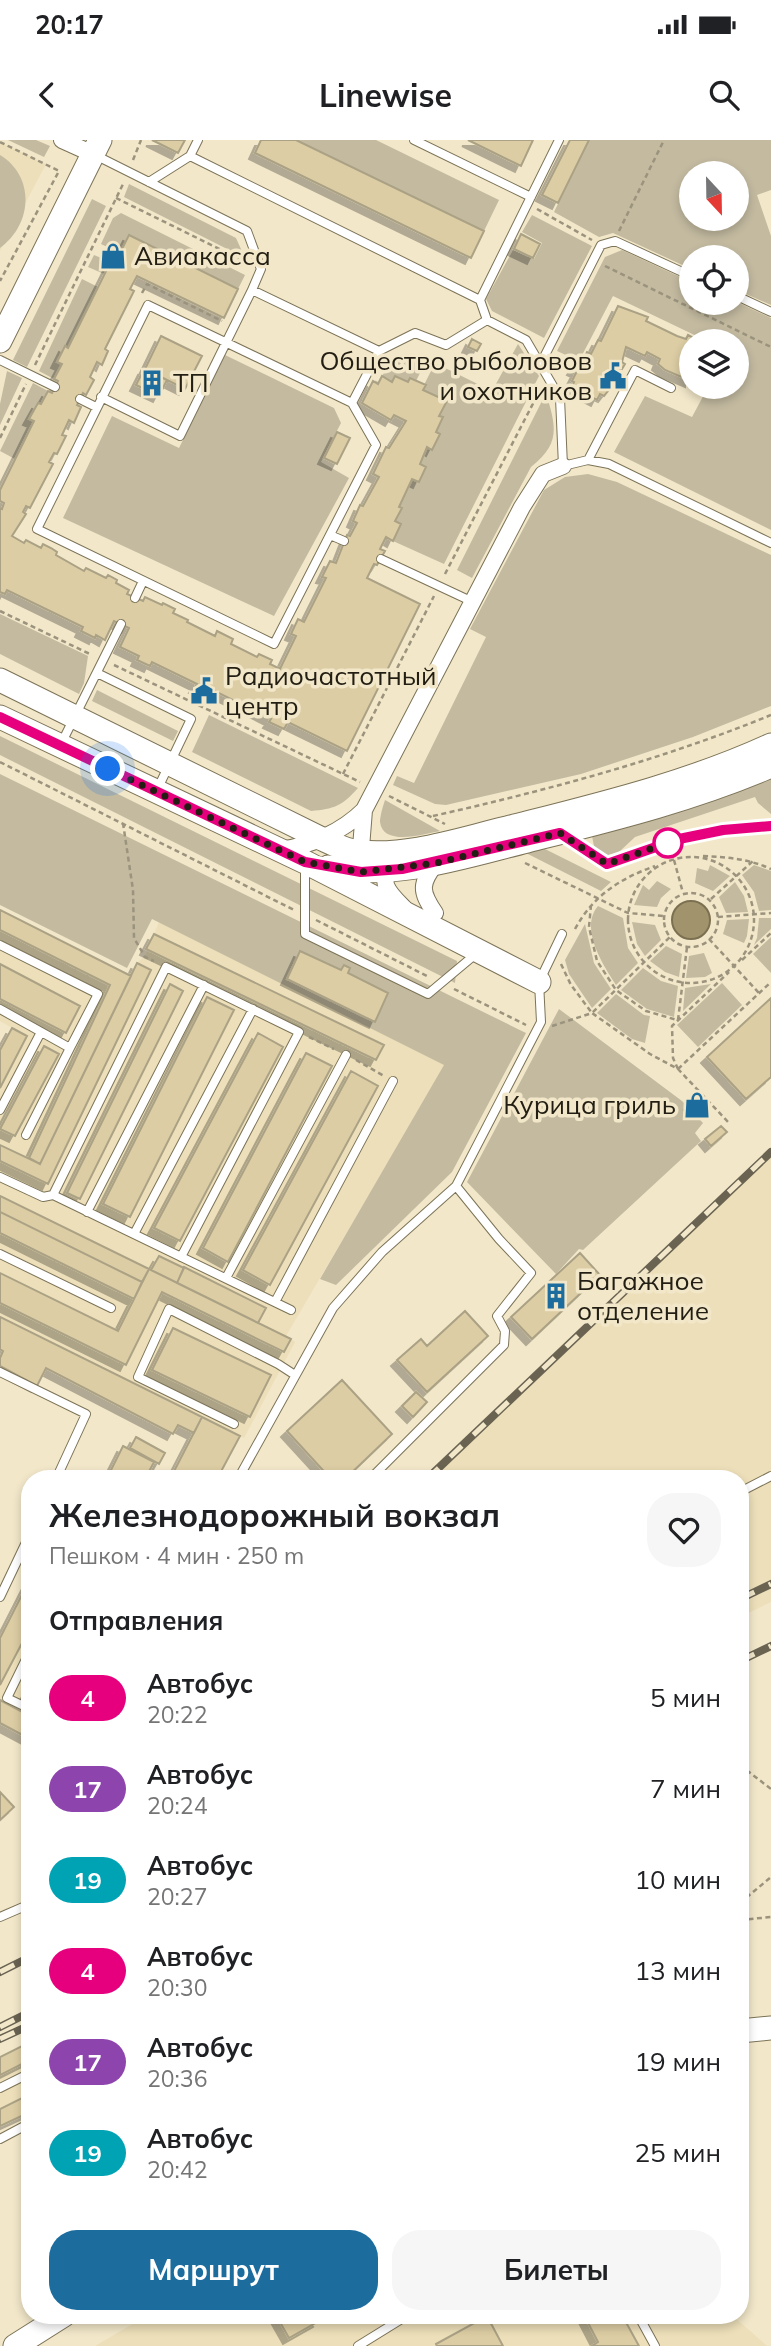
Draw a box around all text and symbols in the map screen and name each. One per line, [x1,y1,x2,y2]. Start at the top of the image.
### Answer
text: 20:17 [35,8,104,41]
text: Linewise [319,75,452,115]
icon: back [28,76,66,114]
icon: search [705,76,743,114]
north arrow [679,161,749,231]
map controls [679,161,749,399]
place label: Авиакасса [134,239,271,272]
shop icon: Авиакасса [98,241,128,271]
button: locate [679,245,749,315]
button: layers [679,329,749,399]
place label: Общество рыболовов и охотников [319,344,592,407]
public building icon: Общество рыболовов и охотников [598,361,628,391]
place label: ТП [173,366,209,399]
building icon: ТП [137,368,167,398]
place label: Радиочастотный центр [225,659,437,722]
public building icon: Радиочастотный центр [189,676,219,706]
your location [90,751,125,786]
unlabelled marker [653,828,683,858]
place label: Курица гриль [503,1088,676,1121]
shop icon: Курица гриль [682,1090,712,1120]
place label: Багажное отделение [577,1264,709,1327]
building icon: Багажное отделение [541,1281,571,1311]
button: heart [647,1493,721,1567]
text: Железнодорожный вокзал [49,1494,500,1535]
text: Пешком · 4 мин · 250 m [49,1541,304,1570]
text: Отправления [49,1604,223,1637]
text: Автобус [147,1667,253,1700]
text: 5 мин [650,1681,721,1714]
text: 4 [80,1683,95,1713]
text: 20:22 [147,1700,207,1729]
text: Автобус [147,1758,253,1791]
text: 7 мин [650,1772,721,1805]
text: 17 [73,1774,102,1804]
text: 20:24 [147,1791,207,1820]
text: Автобус [147,1849,253,1882]
text: 10 мин [634,1863,721,1896]
text: 19 [73,1865,102,1895]
text: 20:27 [147,1882,207,1911]
text: Автобус [147,1940,253,1973]
text: 13 мин [634,1954,721,1987]
text: 4 [80,1956,95,1986]
text: 20:30 [147,1973,207,2002]
text: Автобус [147,2031,253,2064]
text: 19 мин [634,2045,721,2078]
text: 17 [73,2047,102,2077]
text: 20:36 [147,2064,207,2093]
text: Автобус [147,2122,253,2155]
text: 25 мин [634,2136,721,2169]
text: 19 [73,2138,102,2168]
text: 20:42 [147,2155,207,2184]
button: Маршрут [49,2230,378,2310]
button: Билеты [392,2230,721,2310]

